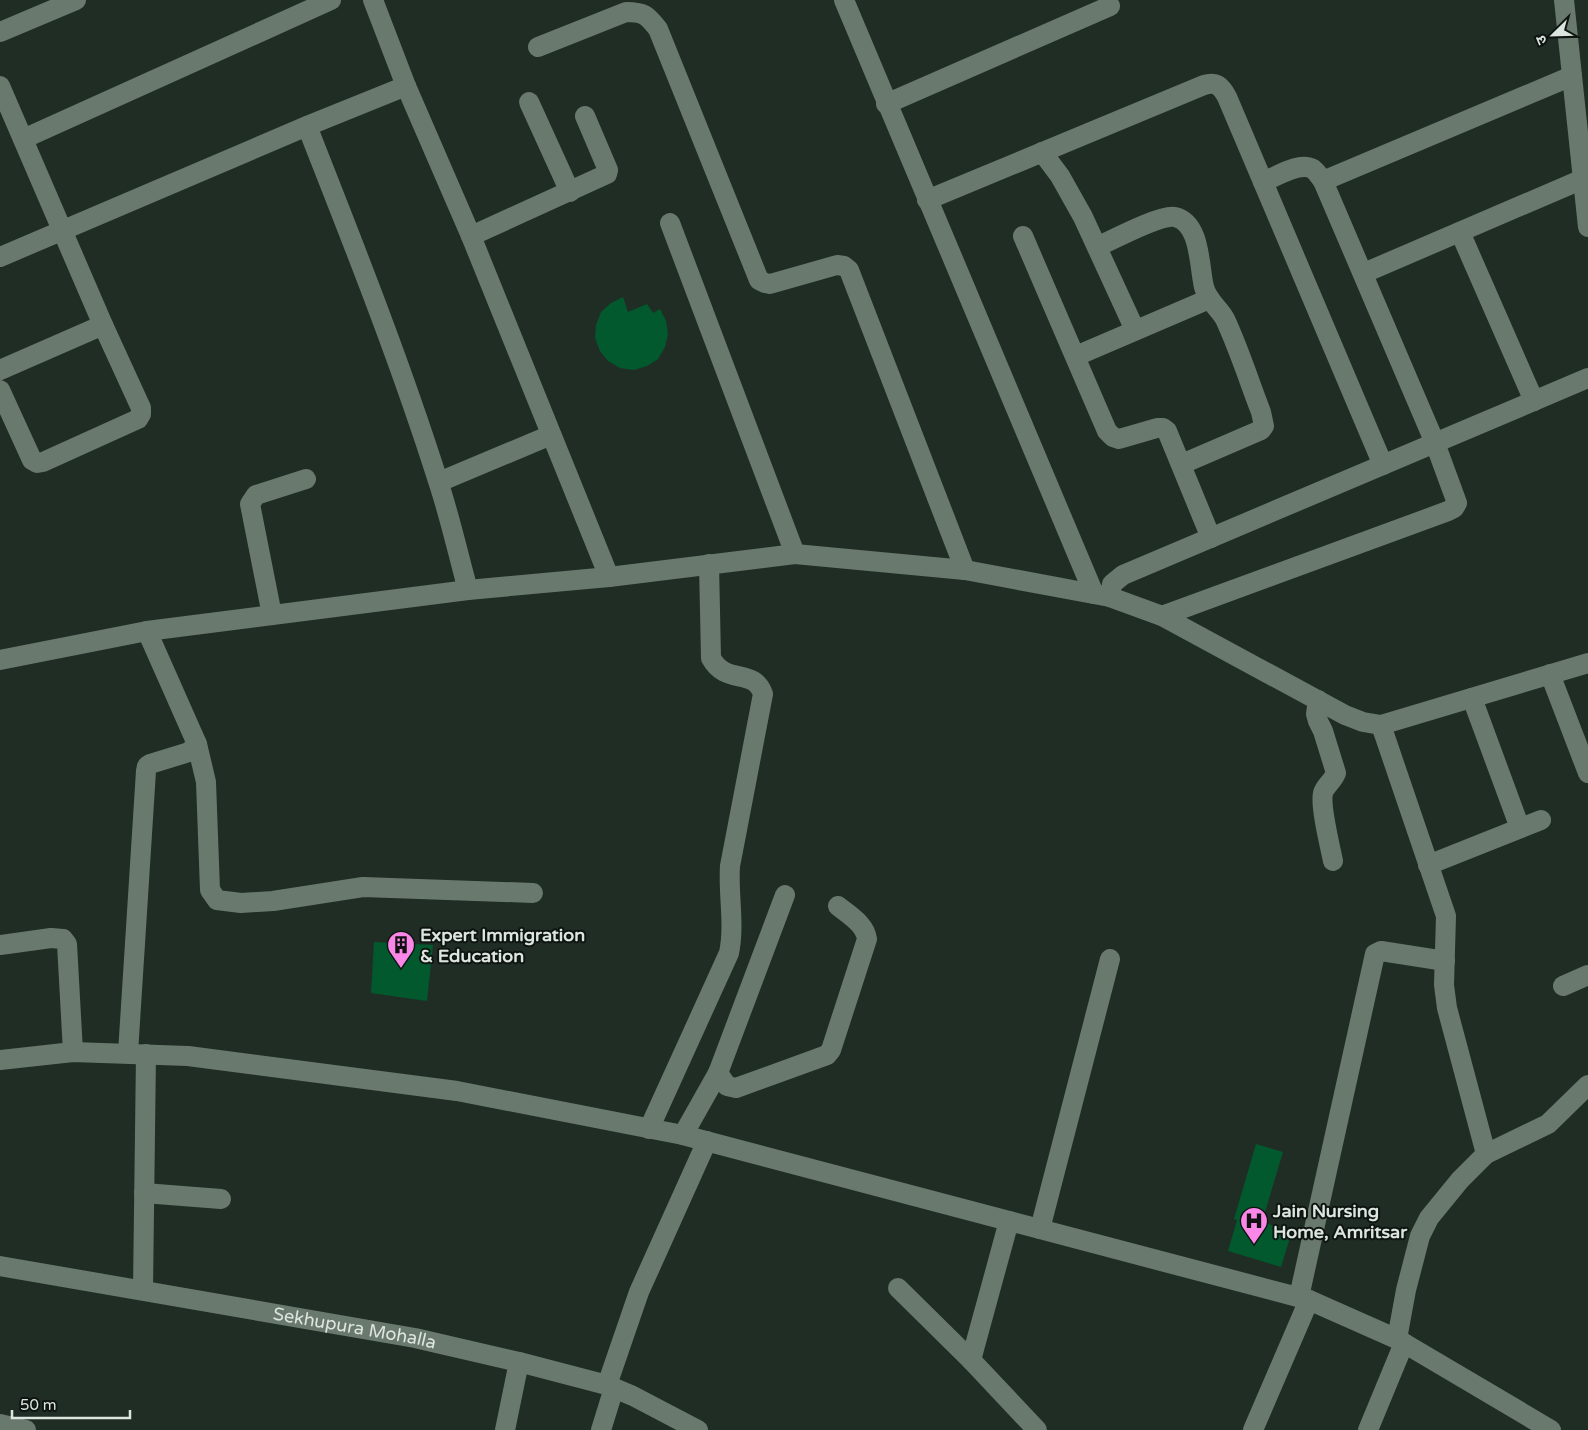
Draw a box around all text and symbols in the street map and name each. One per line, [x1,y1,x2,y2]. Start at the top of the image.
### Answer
north arrow [1528,10,1578,60]
text: उ [1532,32,1551,47]
place label: Expert Immigration & Education [420,924,585,967]
building icon: Expert Immigration & Education [386,930,416,969]
place label: Jain Nursing Home, Amritsar [1272,1200,1408,1243]
hospital icon: Jain Nursing Home, Amritsar [1239,1206,1269,1245]
street label: Sekhupura Mohalla [271,1303,438,1354]
scale bar [12,1388,130,1420]
text: 50 m [20,1396,57,1414]

